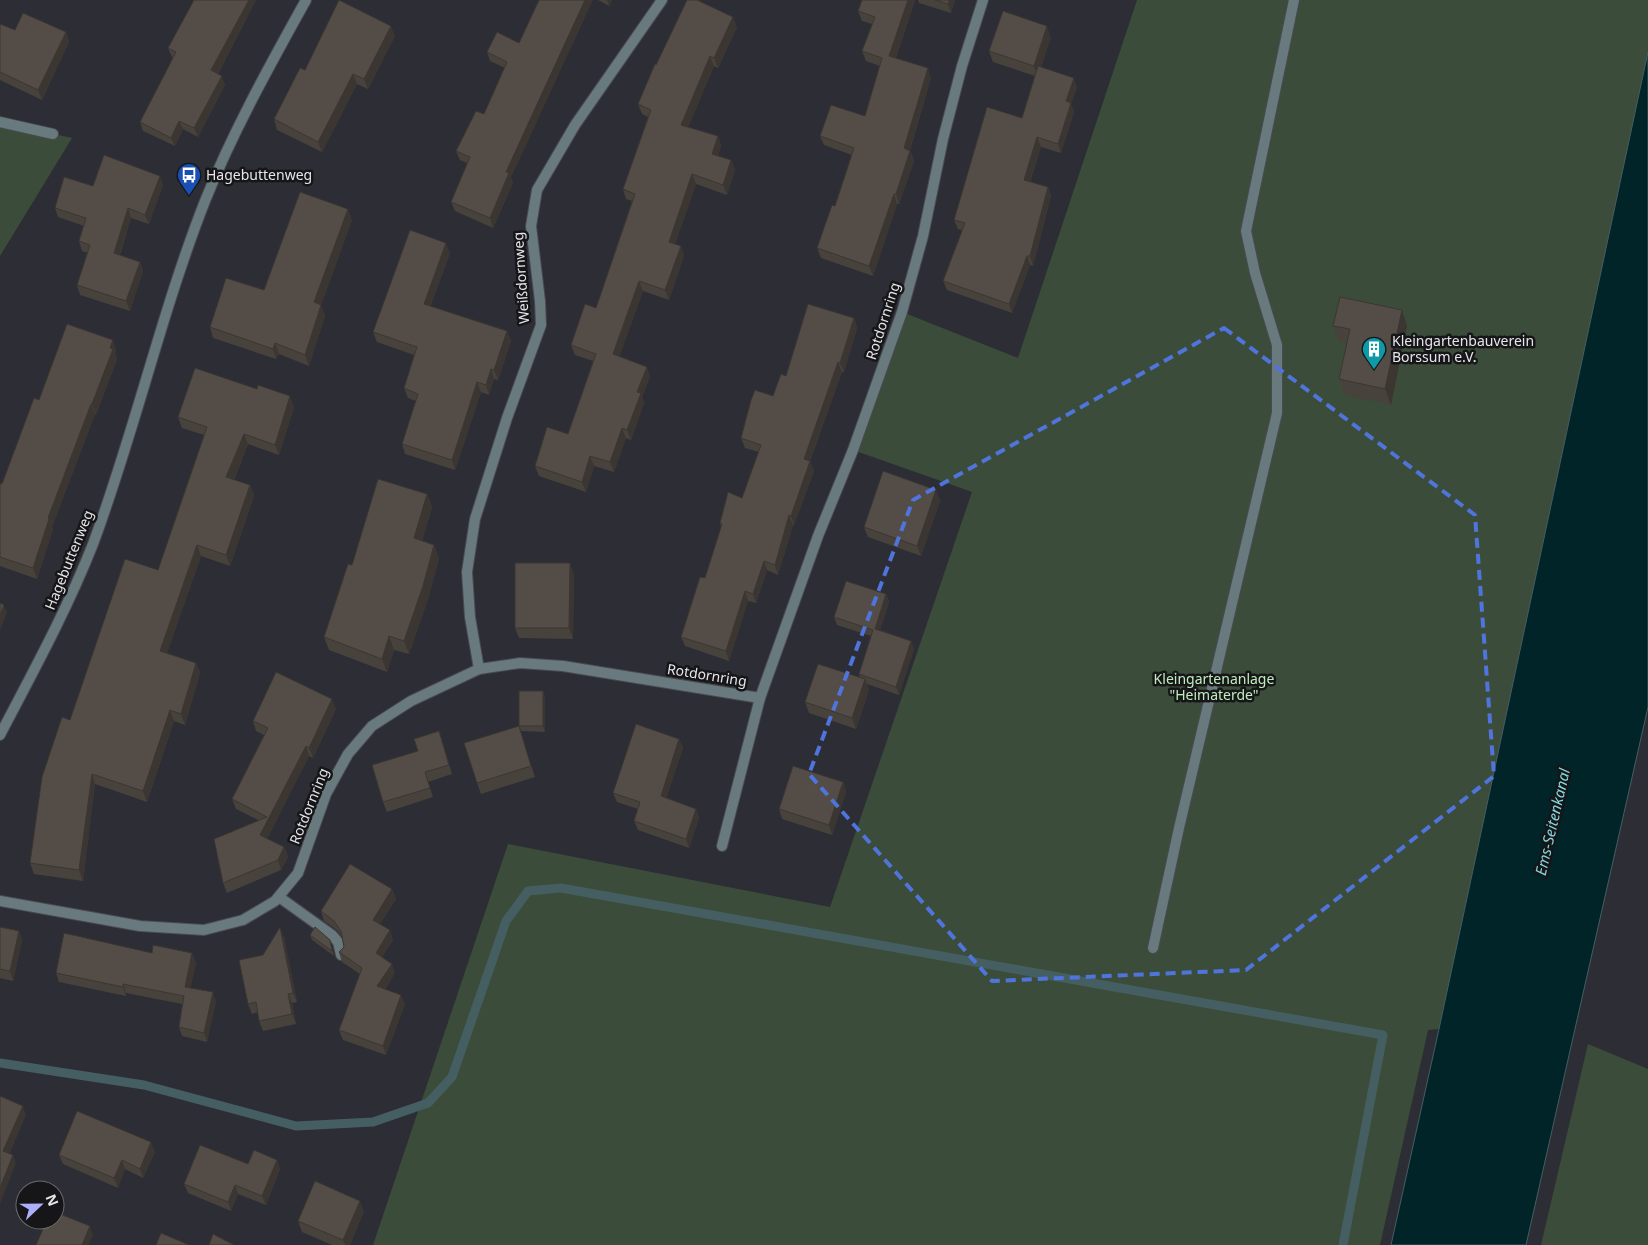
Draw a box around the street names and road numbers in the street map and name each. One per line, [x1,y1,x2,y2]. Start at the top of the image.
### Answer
street label: Weißdornweg [508,231,533,325]
street label: Rotdornring [861,280,904,362]
street label: Hagebuttenweg [40,507,97,613]
street label: Rotdornring [666,659,748,690]
street label: Rotdornring [285,765,332,847]

